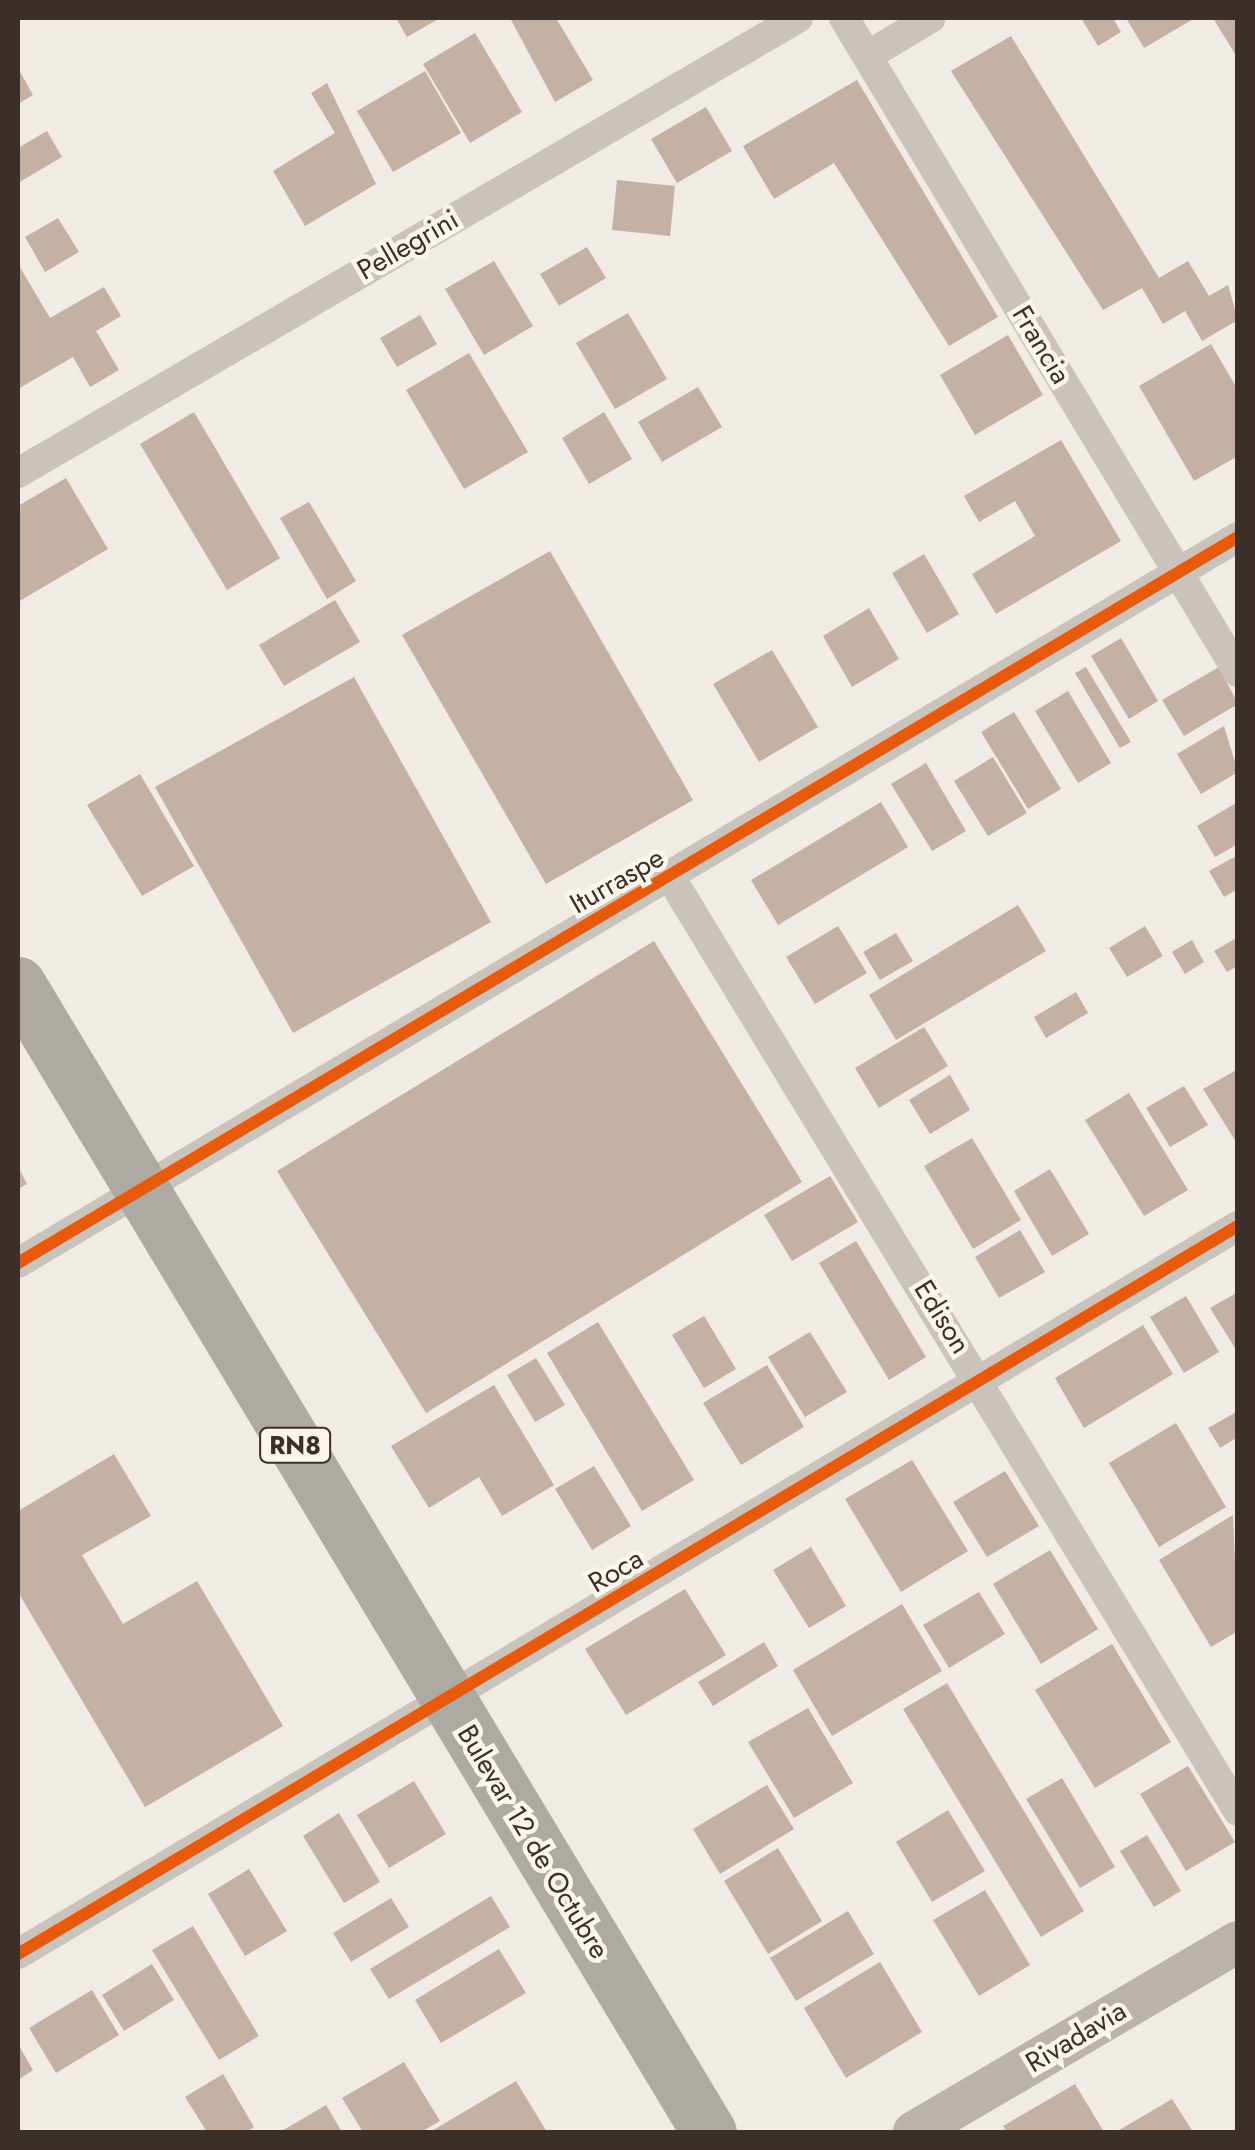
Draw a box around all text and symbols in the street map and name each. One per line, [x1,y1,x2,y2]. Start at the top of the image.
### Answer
street label: Pellegrini [352,203,464,287]
street label: Francia [1005,300,1077,390]
street label: Iturraspe [564,841,670,921]
street label: Edison [907,1274,977,1360]
road number: RN8 [258,1425,332,1465]
street label: Roca [583,1542,649,1600]
street label: Bulevar 12 de Octubre [450,1719,616,1965]
street label: Rivadavia [1020,1994,1132,2080]

